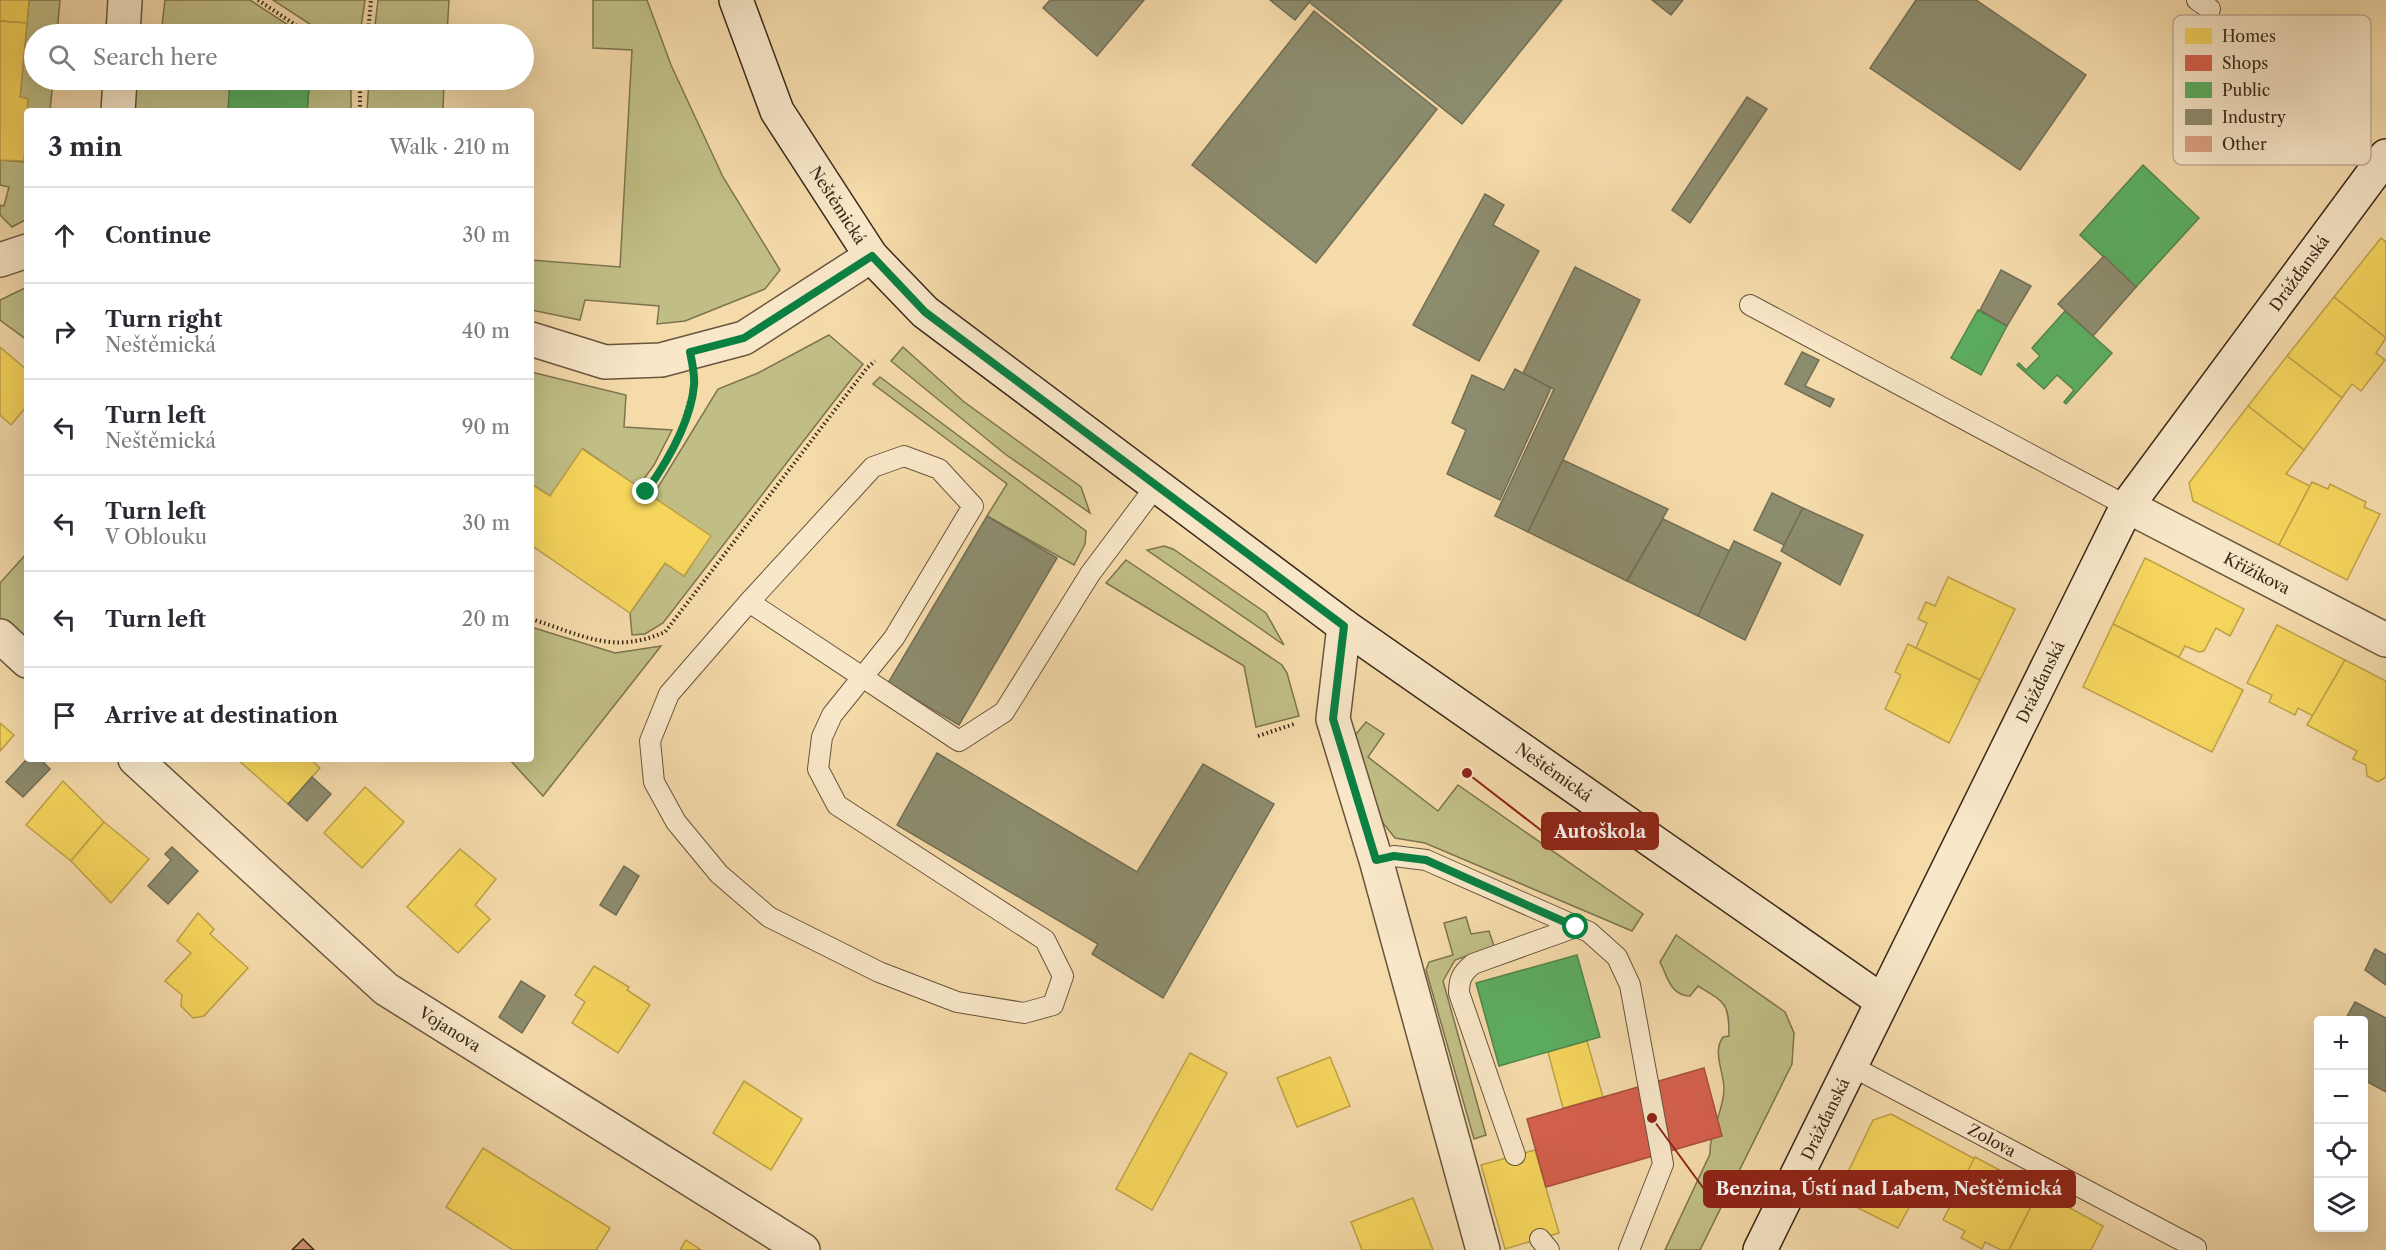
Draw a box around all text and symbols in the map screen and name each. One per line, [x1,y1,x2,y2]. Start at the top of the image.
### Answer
legend [2173,15,2371,165]
search box [24,24,534,90]
text: Homes [2222,26,2276,46]
icon: search [45,41,78,74]
text: Search here [93,44,218,71]
text: Shops [2222,53,2268,73]
text: Public [2222,80,2270,100]
text: Industry [2222,107,2287,127]
text: 3 min [48,131,122,163]
text: Other [2222,134,2267,154]
text: Walk · 210 m [389,135,510,159]
street label: Neštěmická [805,162,871,248]
icon: ahead [48,219,81,252]
text: Continue [105,222,211,249]
text: 30 m [462,223,510,247]
street label: Drážďanská [2265,231,2334,315]
text: Turn right [105,306,223,333]
icon: right [48,315,81,348]
text: 40 m [462,319,510,343]
text: Neštěmická [105,333,216,357]
text: Turn left [105,402,206,429]
icon: left [48,411,81,444]
text: 90 m [462,415,510,439]
text: Neštěmická [105,429,216,453]
route end [632,478,658,504]
text: Turn left [105,498,206,525]
icon: left [48,507,81,540]
text: 30 m [462,511,510,535]
text: V Oblouku [105,525,207,549]
street label: Křižíkova [2220,548,2294,598]
icon: left [48,603,81,636]
text: Turn left [105,606,206,633]
text: 20 m [462,607,510,631]
street label: Drážďanská [2012,637,2069,726]
icon: arrive [48,699,81,732]
text: Arrive at destination [105,702,338,729]
street label: Neštěmická [1512,738,1597,806]
callout: Autoškola [1542,813,1658,849]
text: Autoškola [1553,821,1647,843]
route start [1562,913,1588,939]
street label: Vojanova [415,1002,485,1056]
map controls [2314,1016,2368,1232]
button: + [2314,1016,2368,1070]
button: − [2314,1070,2368,1124]
street label: Drážďanská [1797,1074,1854,1163]
street label: Zolova [1965,1119,2020,1161]
button: locate [2314,1124,2368,1178]
callout: Benzina, Ústí nad Labem, Neštěmická [1704,1171,2075,1207]
text: Benzina, Ústí nad Labem, Neštěmická [1716,1177,2063,1200]
button: layers [2314,1178,2368,1232]

